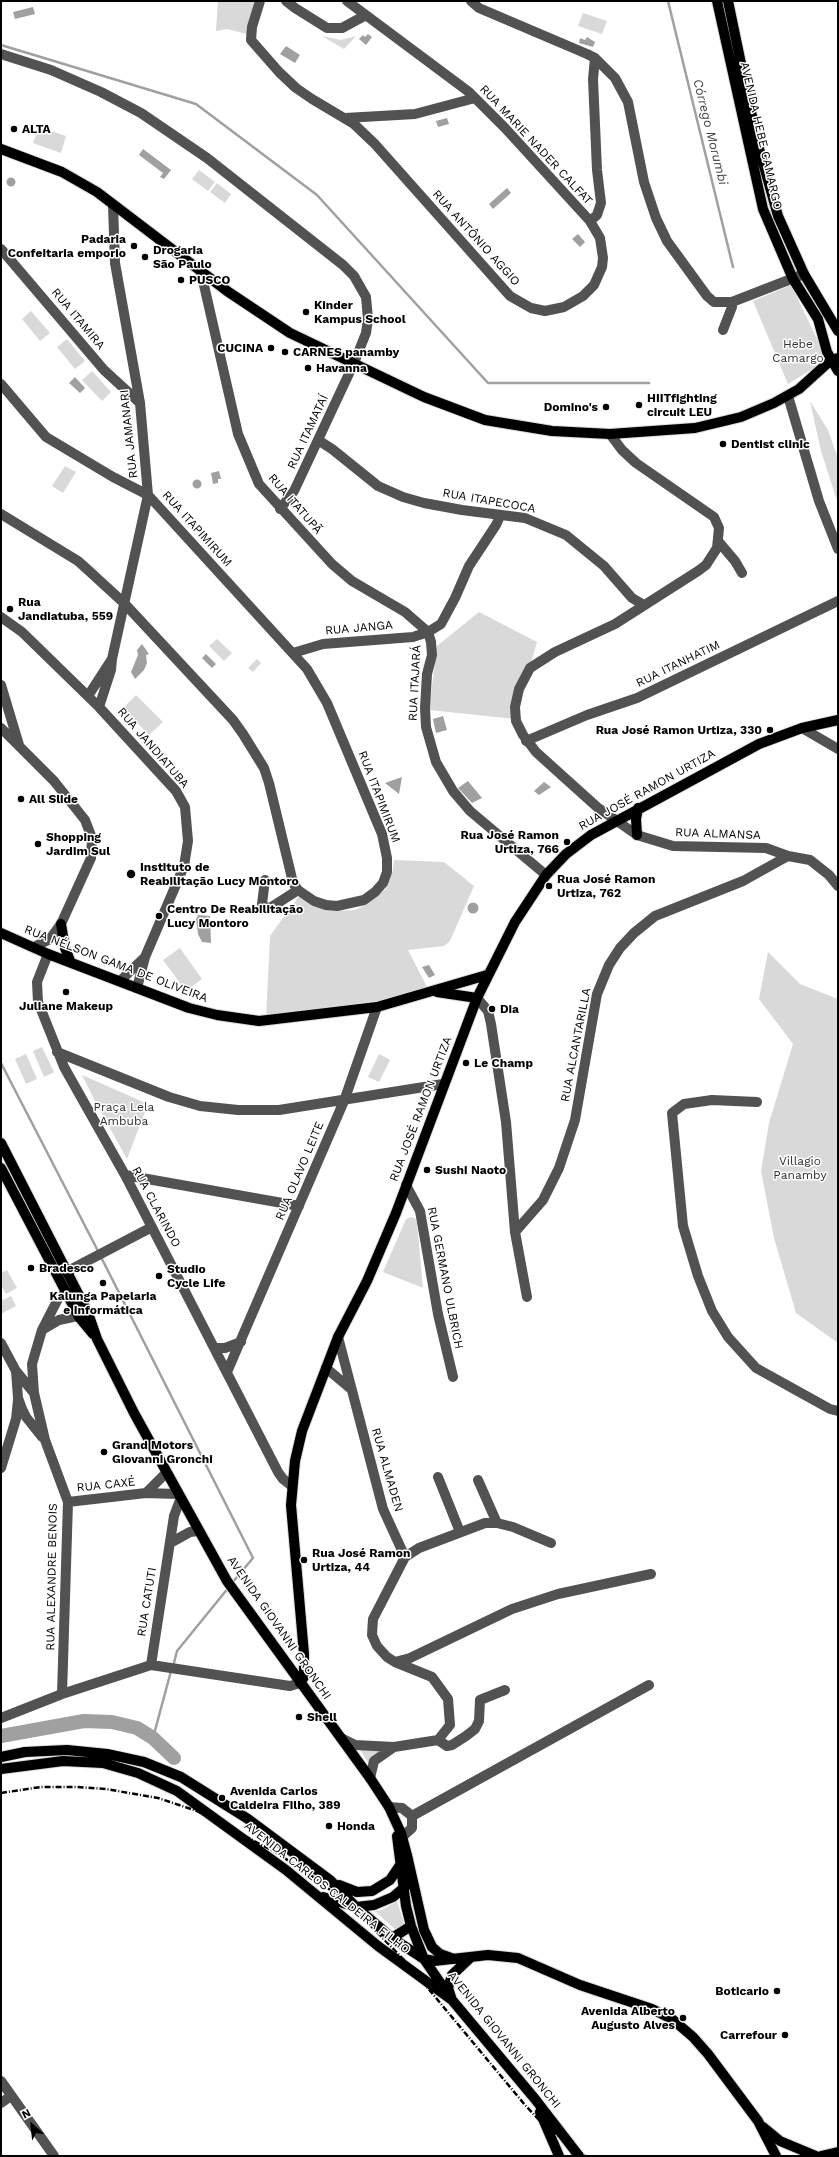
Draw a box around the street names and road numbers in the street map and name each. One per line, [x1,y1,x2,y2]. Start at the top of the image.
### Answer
street label: AVENIDA HEBE CAMARGO [737,61,785,211]
street label: RUA MARIE NADER CALFAT [477,82,595,208]
street label: RUA ANTÔNIO AGGIO [429,187,523,289]
street label: RUA ITAMIRA [48,285,108,353]
street label: RUA JAMANARI [117,389,141,479]
street label: RUA ITAMATAÍ [284,392,332,472]
street label: RUA ITATUPÃ [265,471,325,537]
street label: RUA ITAPECOCA [441,486,537,516]
street label: RUA ITAPIMIRUM [159,488,235,570]
street label: RUA JANGA [324,618,394,638]
street label: RUA ITANHATIM [634,638,722,690]
street label: RUA ITAJARÁ [406,645,424,721]
street label: RUA JANDIATUBA [114,705,192,791]
street label: RUA JOSÉ RAMON URTIZA [576,746,718,834]
street label: RUA ITAPIMIRUM [355,749,403,845]
street label: RUA ALMANSA [675,825,761,843]
street label: RUA NÉLSON GAMA DE OLIVEIRA [22,922,210,1006]
street label: RUA ALCANTARILLA [558,987,594,1103]
street label: RUA JOSÉ RAMON URTIZA [387,1035,455,1183]
street label: RUA OLAVO LEITE [273,1120,327,1222]
street label: RUA CLARINDO [129,1164,183,1250]
street label: RUA GERMANO ULBRICH [424,1206,466,1350]
street label: RUA ALMADEN [368,1426,406,1514]
street label: RUA CAXÉ [76,1475,136,1495]
street label: RUA ALEXANDRE BENOIS [44,1503,60,1651]
street label: AVENIDA GIOVANNI GRONCHI [224,1554,334,1702]
street label: RUA CATUTI [134,1566,160,1638]
street label: AVENIDA CARLOS CALDEIRA FILHO [241,1819,413,1957]
street label: AVENIDA GIOVANNI GRONCHI [444,1969,564,2111]

